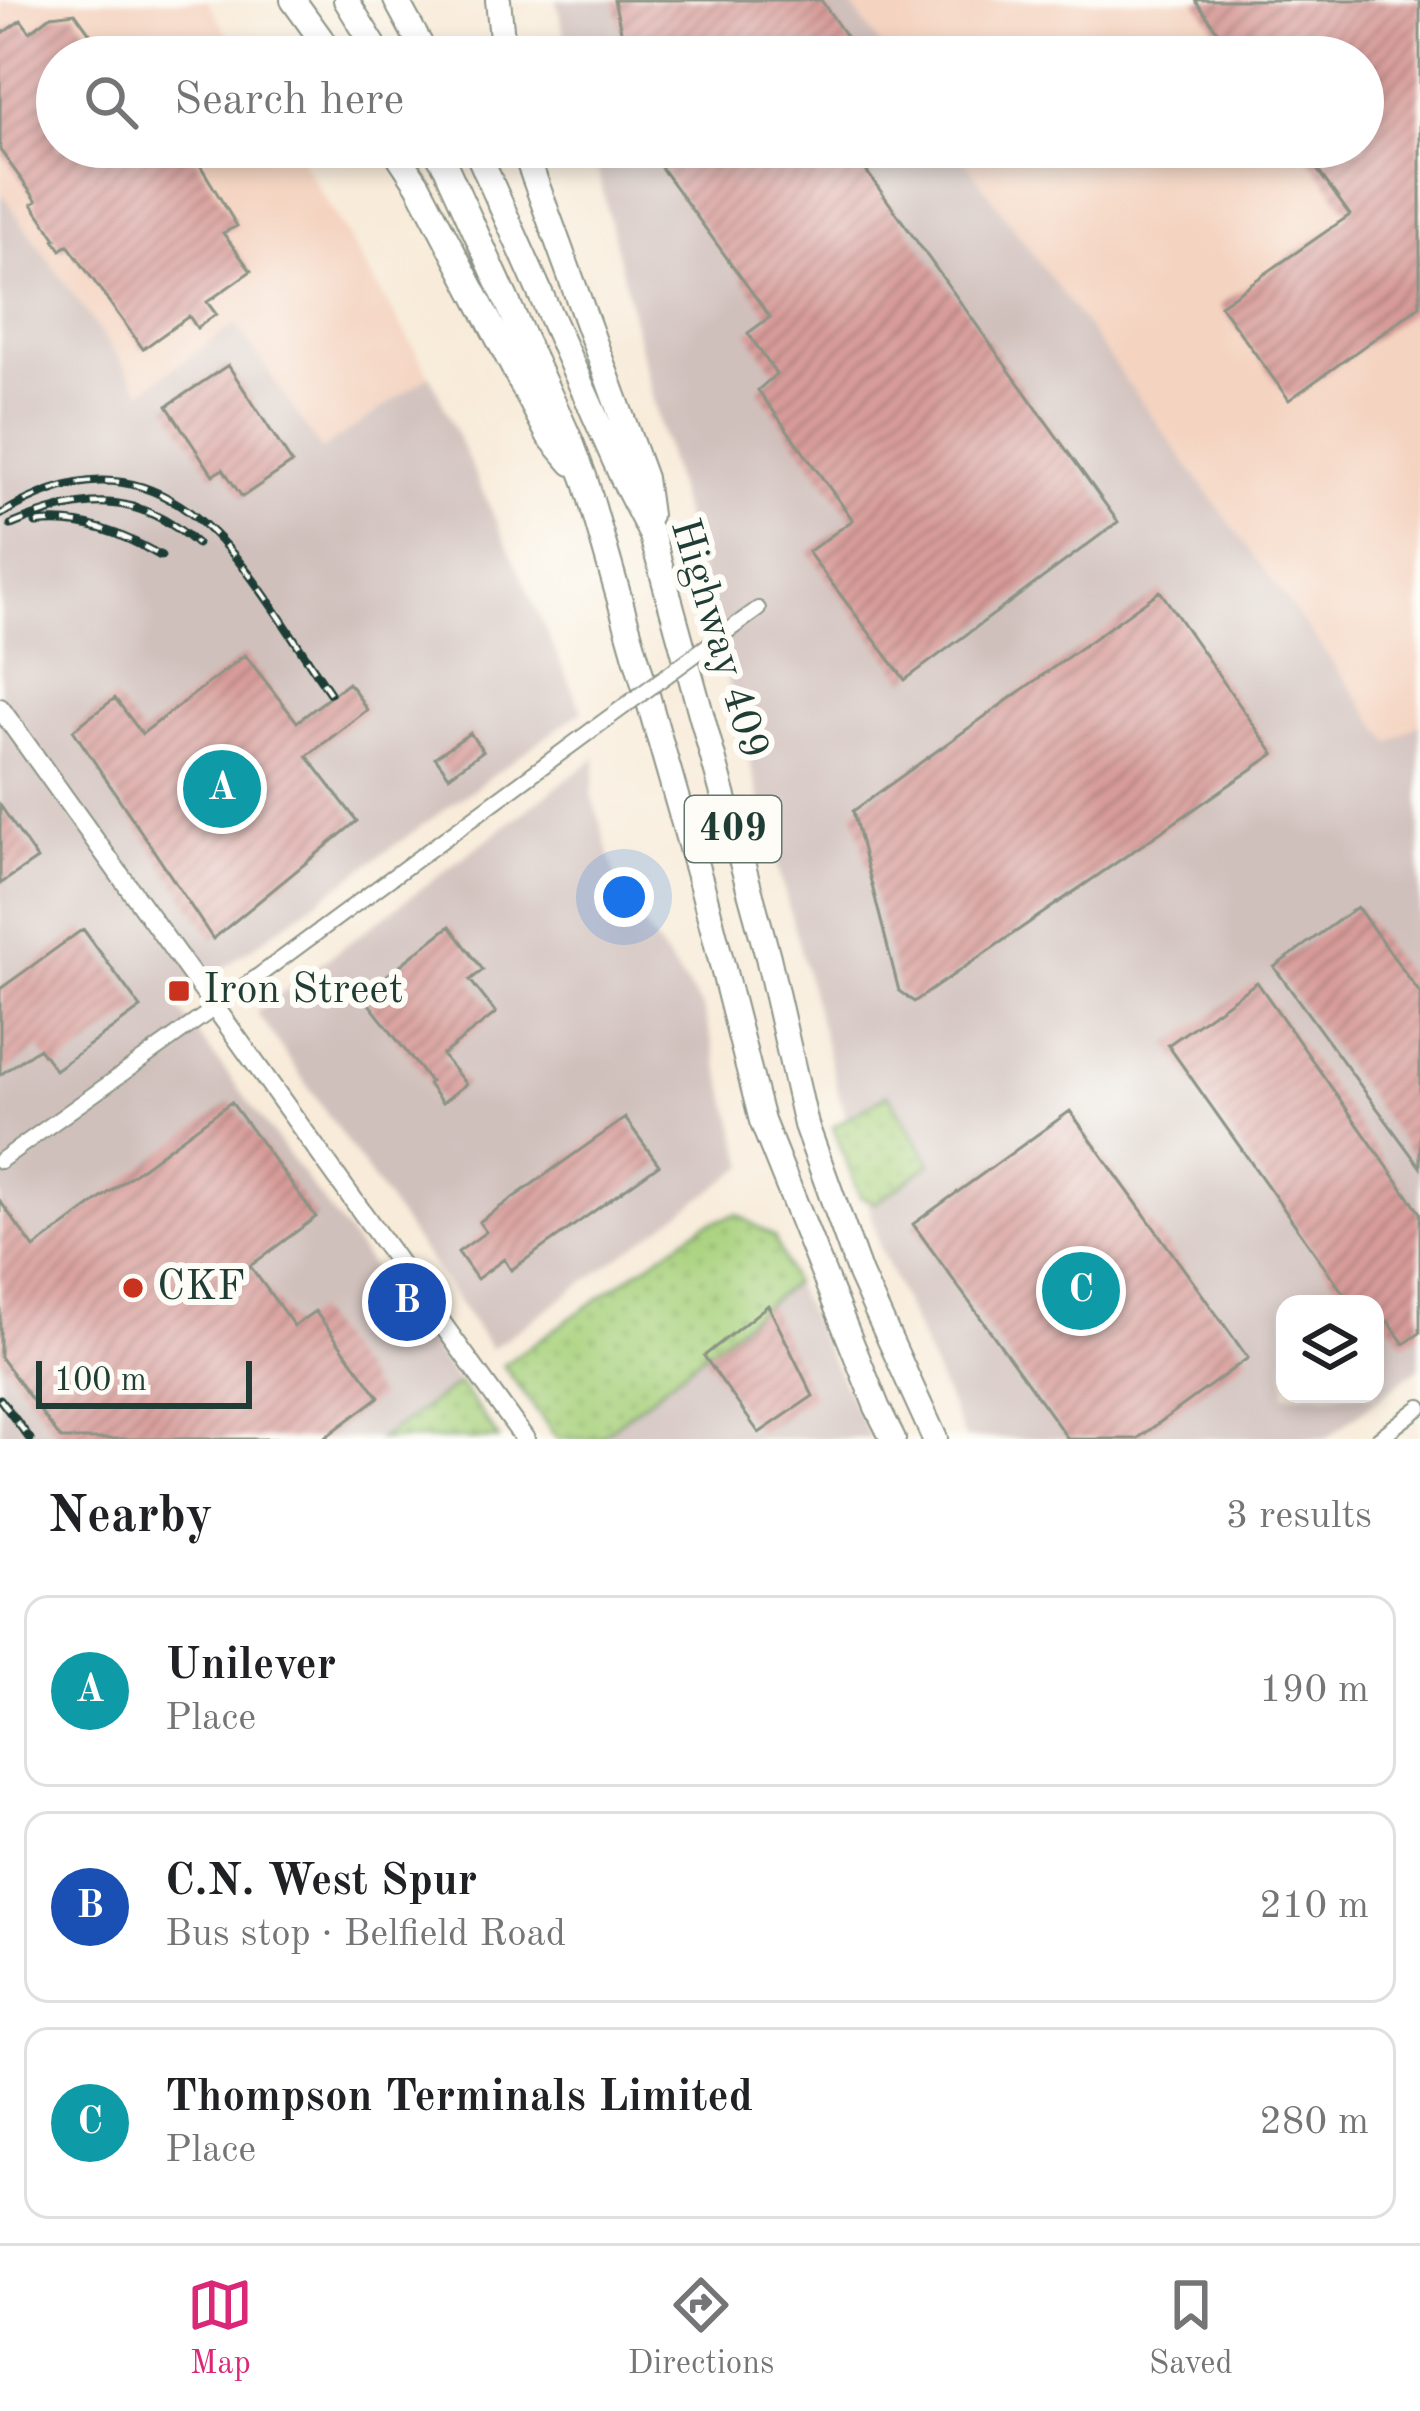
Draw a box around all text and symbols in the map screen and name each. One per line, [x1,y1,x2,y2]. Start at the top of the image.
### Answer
search box [36,36,1384,168]
icon: search [78,69,144,135]
text: Search here [174,79,404,124]
street label: Highway 409 [662,514,774,764]
pin: A [183,744,261,834]
road number: 409 [685,796,781,862]
your location [594,867,654,927]
place label: Iron Street [203,970,403,1012]
marker: Iron Street [166,978,192,1004]
pin: C [1042,1246,1120,1336]
pin: B [368,1257,446,1347]
place label: CKF [157,1267,245,1309]
marker: CKF [120,1275,146,1301]
map controls [1276,1295,1384,1403]
button: layers [1276,1295,1384,1403]
scale bar [36,1355,252,1408]
text: 100 m [54,1365,147,1398]
text: Nearby [48,1492,213,1543]
text: 3 results [1226,1497,1372,1536]
text: Unilever [165,1644,336,1689]
text: A [75,1671,105,1710]
text: 190 m [1259,1671,1369,1710]
text: Place [165,1699,256,1738]
text: C.N. West Spur [165,1860,477,1905]
text: B [76,1887,104,1926]
text: 210 m [1259,1887,1369,1926]
text: Bus stop · Belfield Road [165,1915,566,1954]
text: Thompson Terminals Limited [165,2076,753,2121]
text: C [77,2103,103,2142]
text: 280 m [1259,2103,1369,2142]
text: Place [165,2131,256,2170]
tab: Map [187,2272,253,2385]
tab: Directions [628,2272,774,2385]
tab: Saved [1149,2272,1233,2385]

